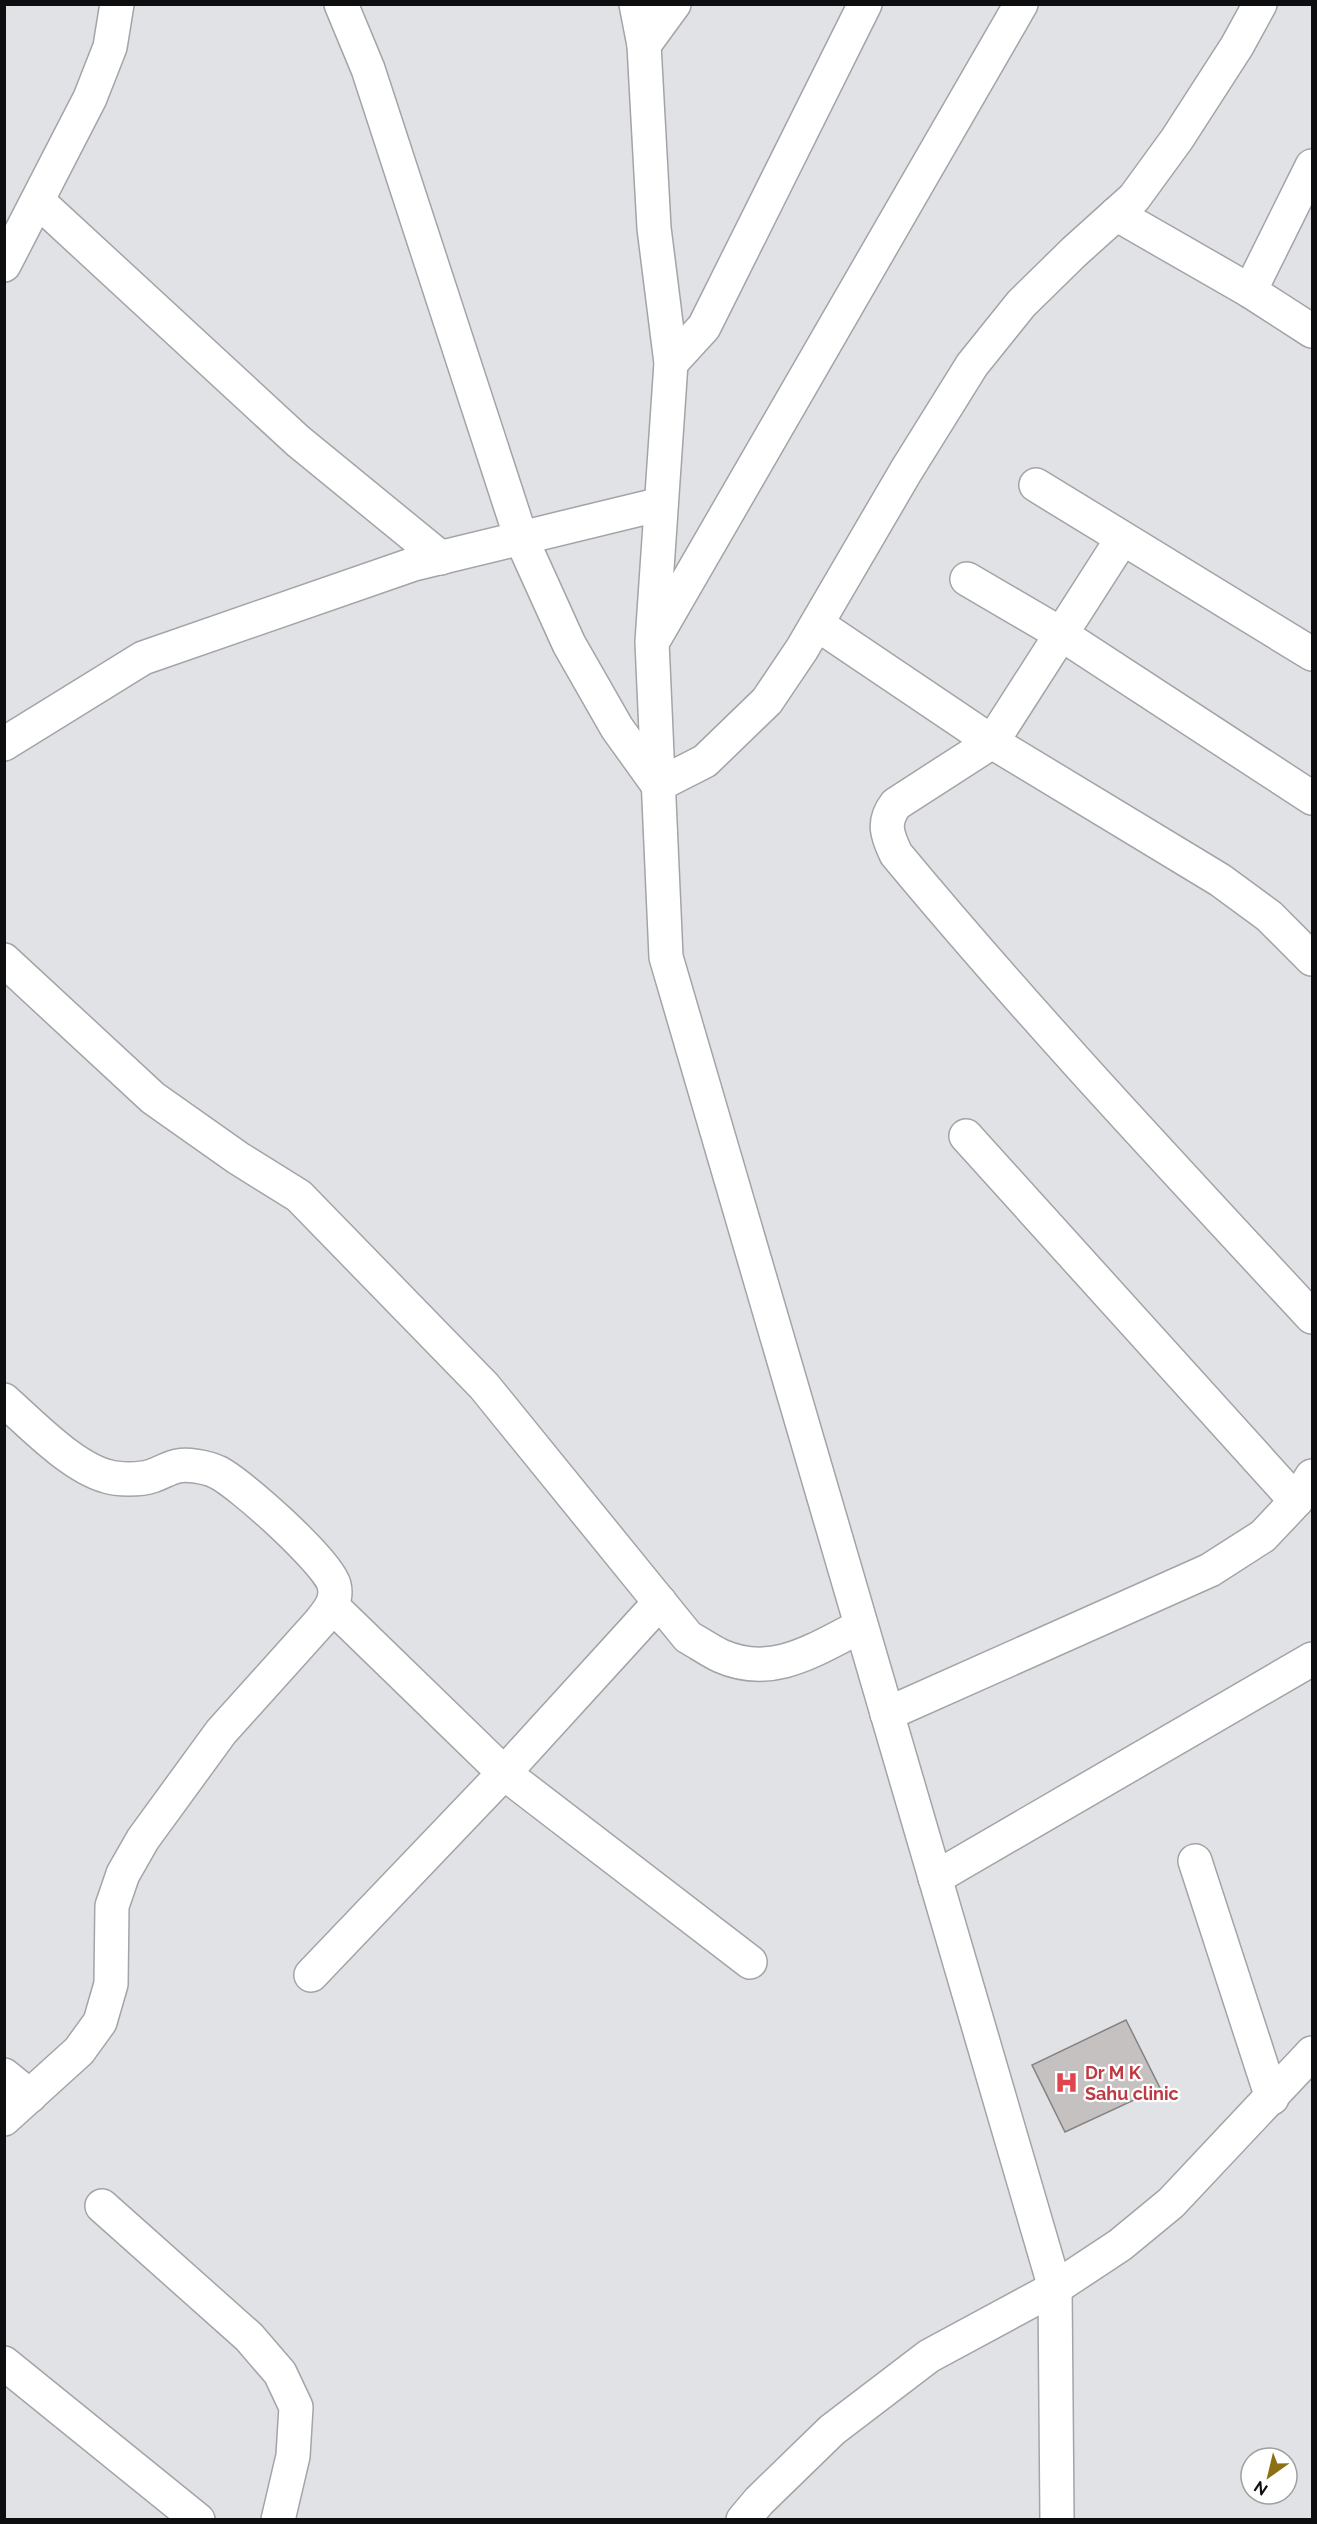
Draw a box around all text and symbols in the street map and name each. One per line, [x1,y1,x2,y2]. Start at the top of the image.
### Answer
place label: Dr M K Sahu clinic [1085,2062,1179,2104]
hospital icon: Dr M K Sahu clinic [1054,2069,1080,2095]
north arrow [1239,2446,1299,2506]
text: N [1251,2477,1271,2499]

